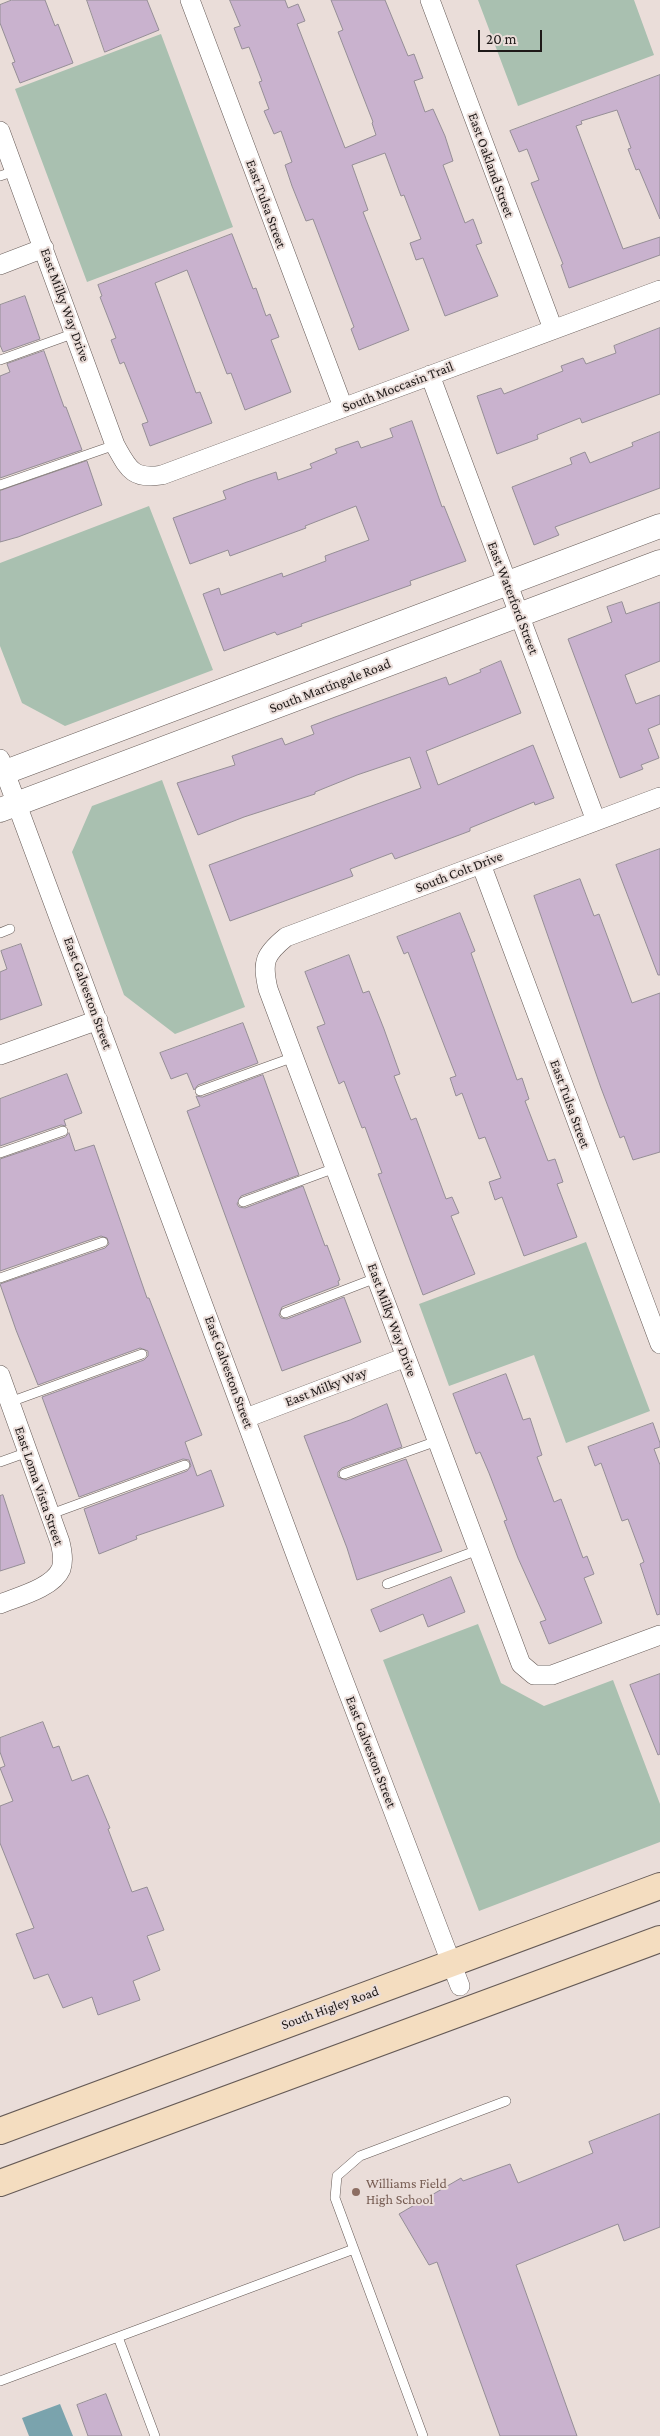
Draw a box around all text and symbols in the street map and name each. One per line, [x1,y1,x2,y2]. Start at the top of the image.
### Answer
scale bar [480,20,544,52]
text: 20 m [486,31,517,47]
street label: East Oakland Street [464,111,518,219]
street label: East Tulsa Street [242,157,290,251]
street label: East Milky Way Drive [37,246,93,364]
street label: South Moccasin Trail [340,358,456,416]
street label: East Waterford Street [484,539,542,657]
street label: South Martingale Road [267,655,393,717]
street label: South Colt Drive [413,848,505,896]
street label: East Galveston Street [60,935,116,1051]
street label: East Tulsa Street [546,1057,594,1151]
street label: East Milky Way Drive [364,1261,420,1379]
street label: East Galveston Street [201,1314,257,1430]
street label: East Milky Way [283,1364,369,1410]
street label: East Loma Vista Street [11,1424,67,1548]
street label: East Galveston Street [342,1694,400,1810]
street label: South Higley Road [279,1983,381,2033]
place label: Williams Field High School [366,2176,447,2208]
marker: Williams Field High School [350,2186,362,2198]

